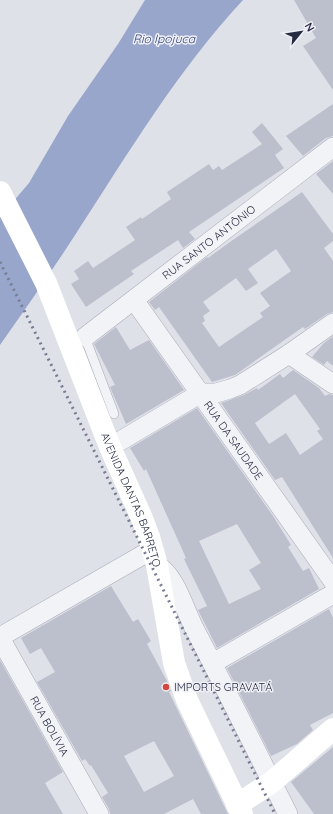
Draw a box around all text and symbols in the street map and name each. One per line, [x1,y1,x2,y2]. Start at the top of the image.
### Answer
north arrow [281,12,321,52]
text: N [302,20,318,34]
water label: Rio Ipojuca [133,31,196,46]
street label: RUA SANTO ANTÔNIO [159,202,258,282]
street label: RUA DA SAUDADE [201,398,266,483]
street label: AVENIDA DANTAS BARRETO [98,430,164,569]
place label: IMPORTS GRAVATÁ [174,680,272,694]
marker: IMPORTS GRAVATÁ [161,682,171,692]
street label: RUA BOLÍVIA [27,694,72,758]

